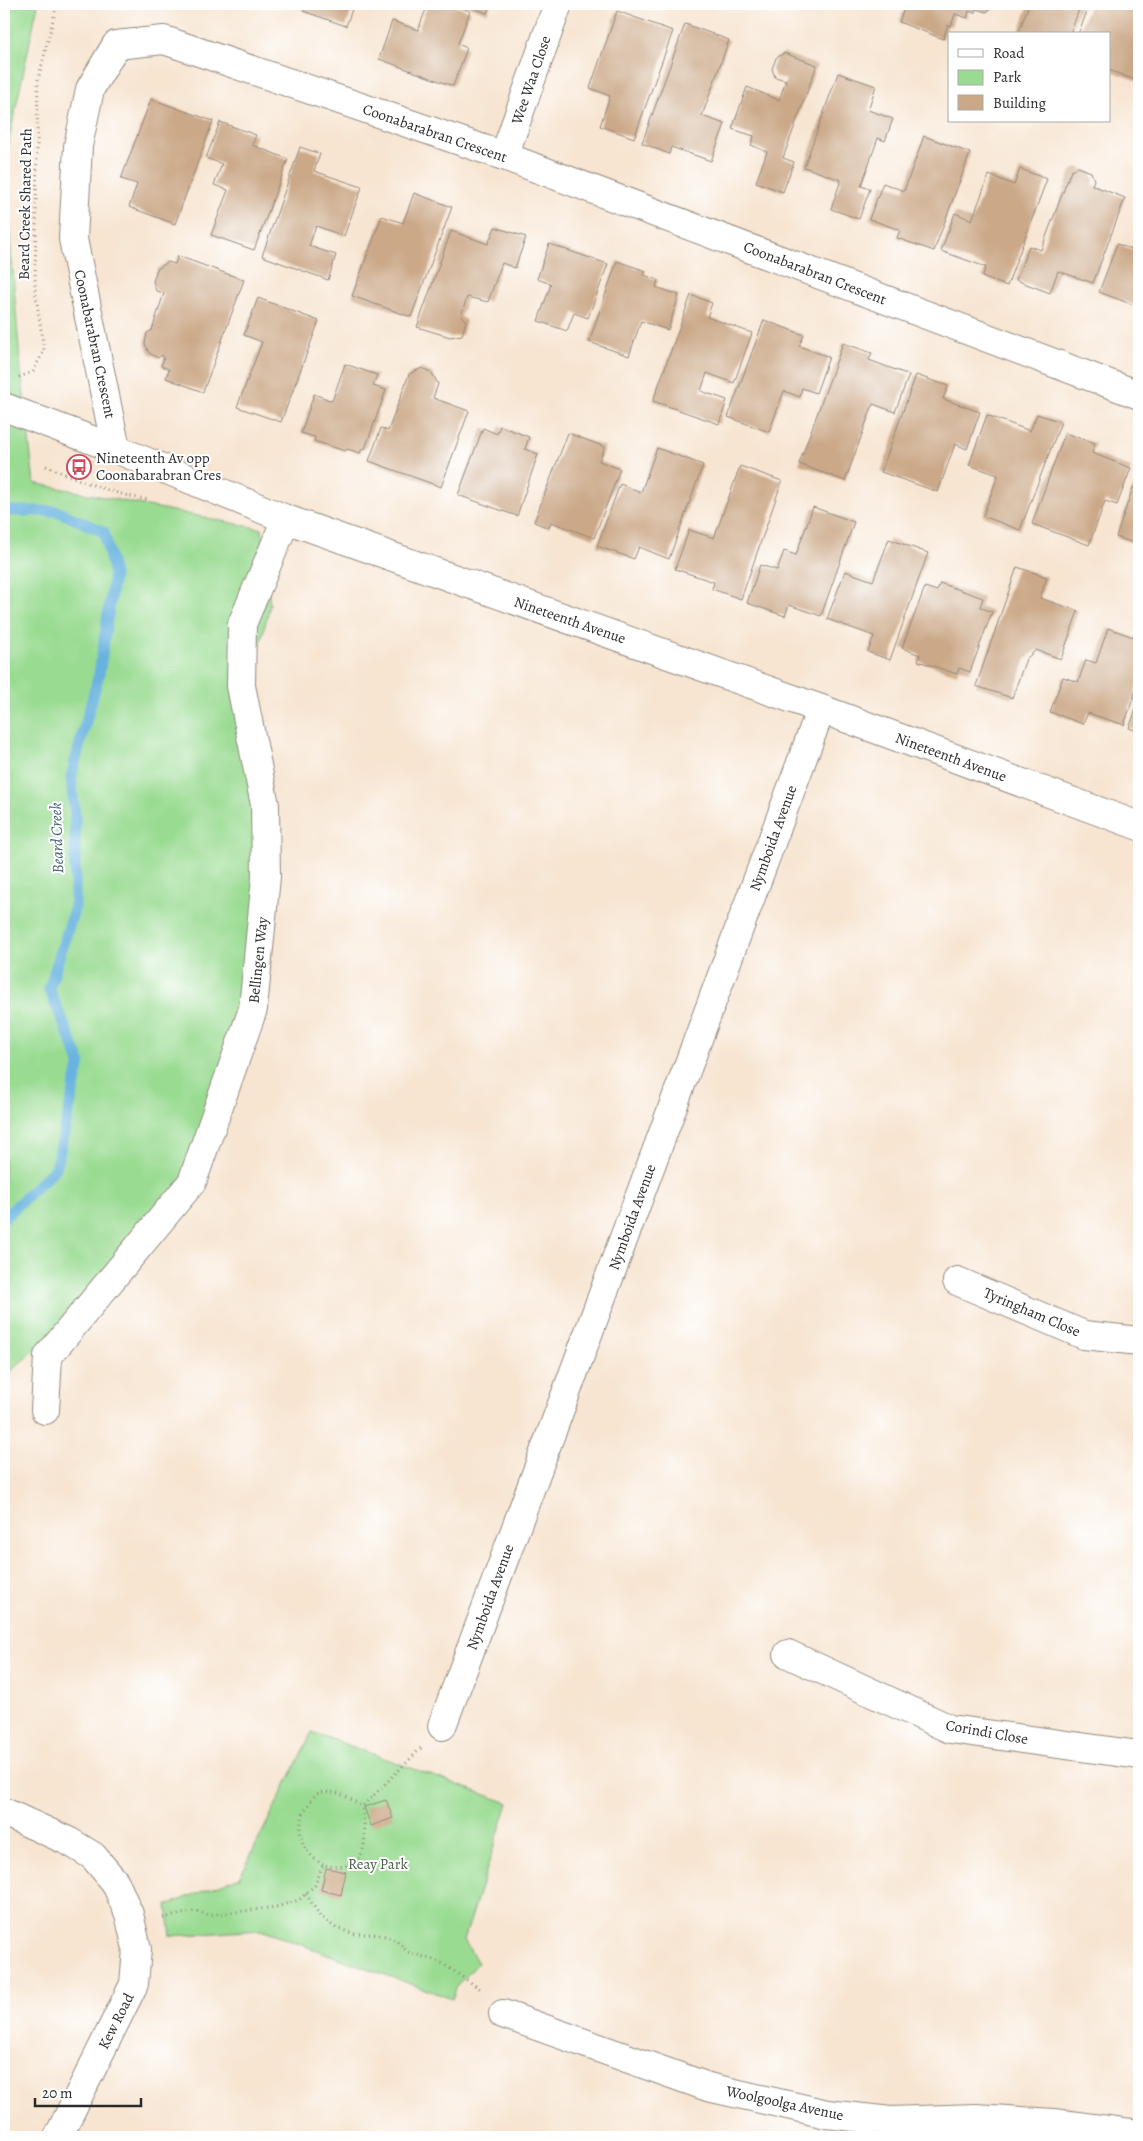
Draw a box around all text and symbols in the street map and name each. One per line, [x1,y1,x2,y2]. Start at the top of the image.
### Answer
legend [948,32,1110,122]
street label: Wee Waa Close [506,33,556,128]
text: Road [993,43,1025,63]
text: Park [993,67,1022,87]
text: Building [993,93,1046,113]
street label: Coonabarabran Crescent [360,99,510,167]
street label: Beard Creek Shared Path [14,128,36,280]
street label: Coonabarabran Crescent [741,237,889,309]
street label: Coonabarabran Crescent [69,268,121,420]
place label: Nineteenth Av opp Coonabarabran Cres [96,448,221,485]
bus stop icon: Nineteenth Av opp Coonabarabran Cres [66,454,92,480]
street label: Nineteenth Avenue [511,591,629,649]
street label: Nineteenth Avenue [893,728,1010,787]
street label: Nymboida Avenue [745,782,802,894]
water label: Beard Creek [45,802,69,874]
street label: Bellingen Way [244,915,273,1004]
street label: Nymboida Avenue [604,1161,661,1273]
street label: Tyringham Close [980,1283,1084,1342]
street label: Nymboida Avenue [462,1541,519,1653]
street label: Corindi Close [944,1715,1030,1749]
park label: Reay Park [348,1854,409,1874]
street label: Kew Road [93,1989,139,2052]
scale bar [35,2076,141,2108]
street label: Woolgoolga Avenue [723,2081,846,2125]
text: 20 m [42,2083,73,2103]

